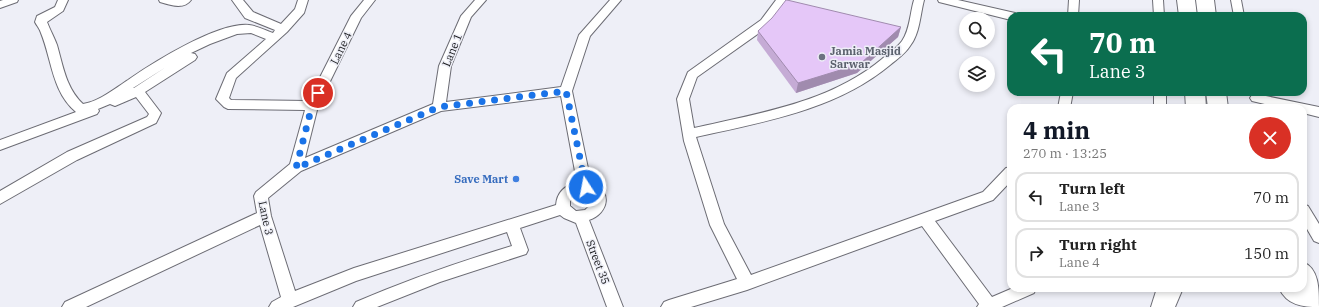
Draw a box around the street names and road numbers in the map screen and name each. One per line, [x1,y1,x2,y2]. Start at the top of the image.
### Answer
street label: Lane 4 [327,29,355,67]
street label: Lane 1 [439,31,465,69]
street label: Lane 3 [256,200,276,236]
street label: Street 35 [583,238,613,286]

